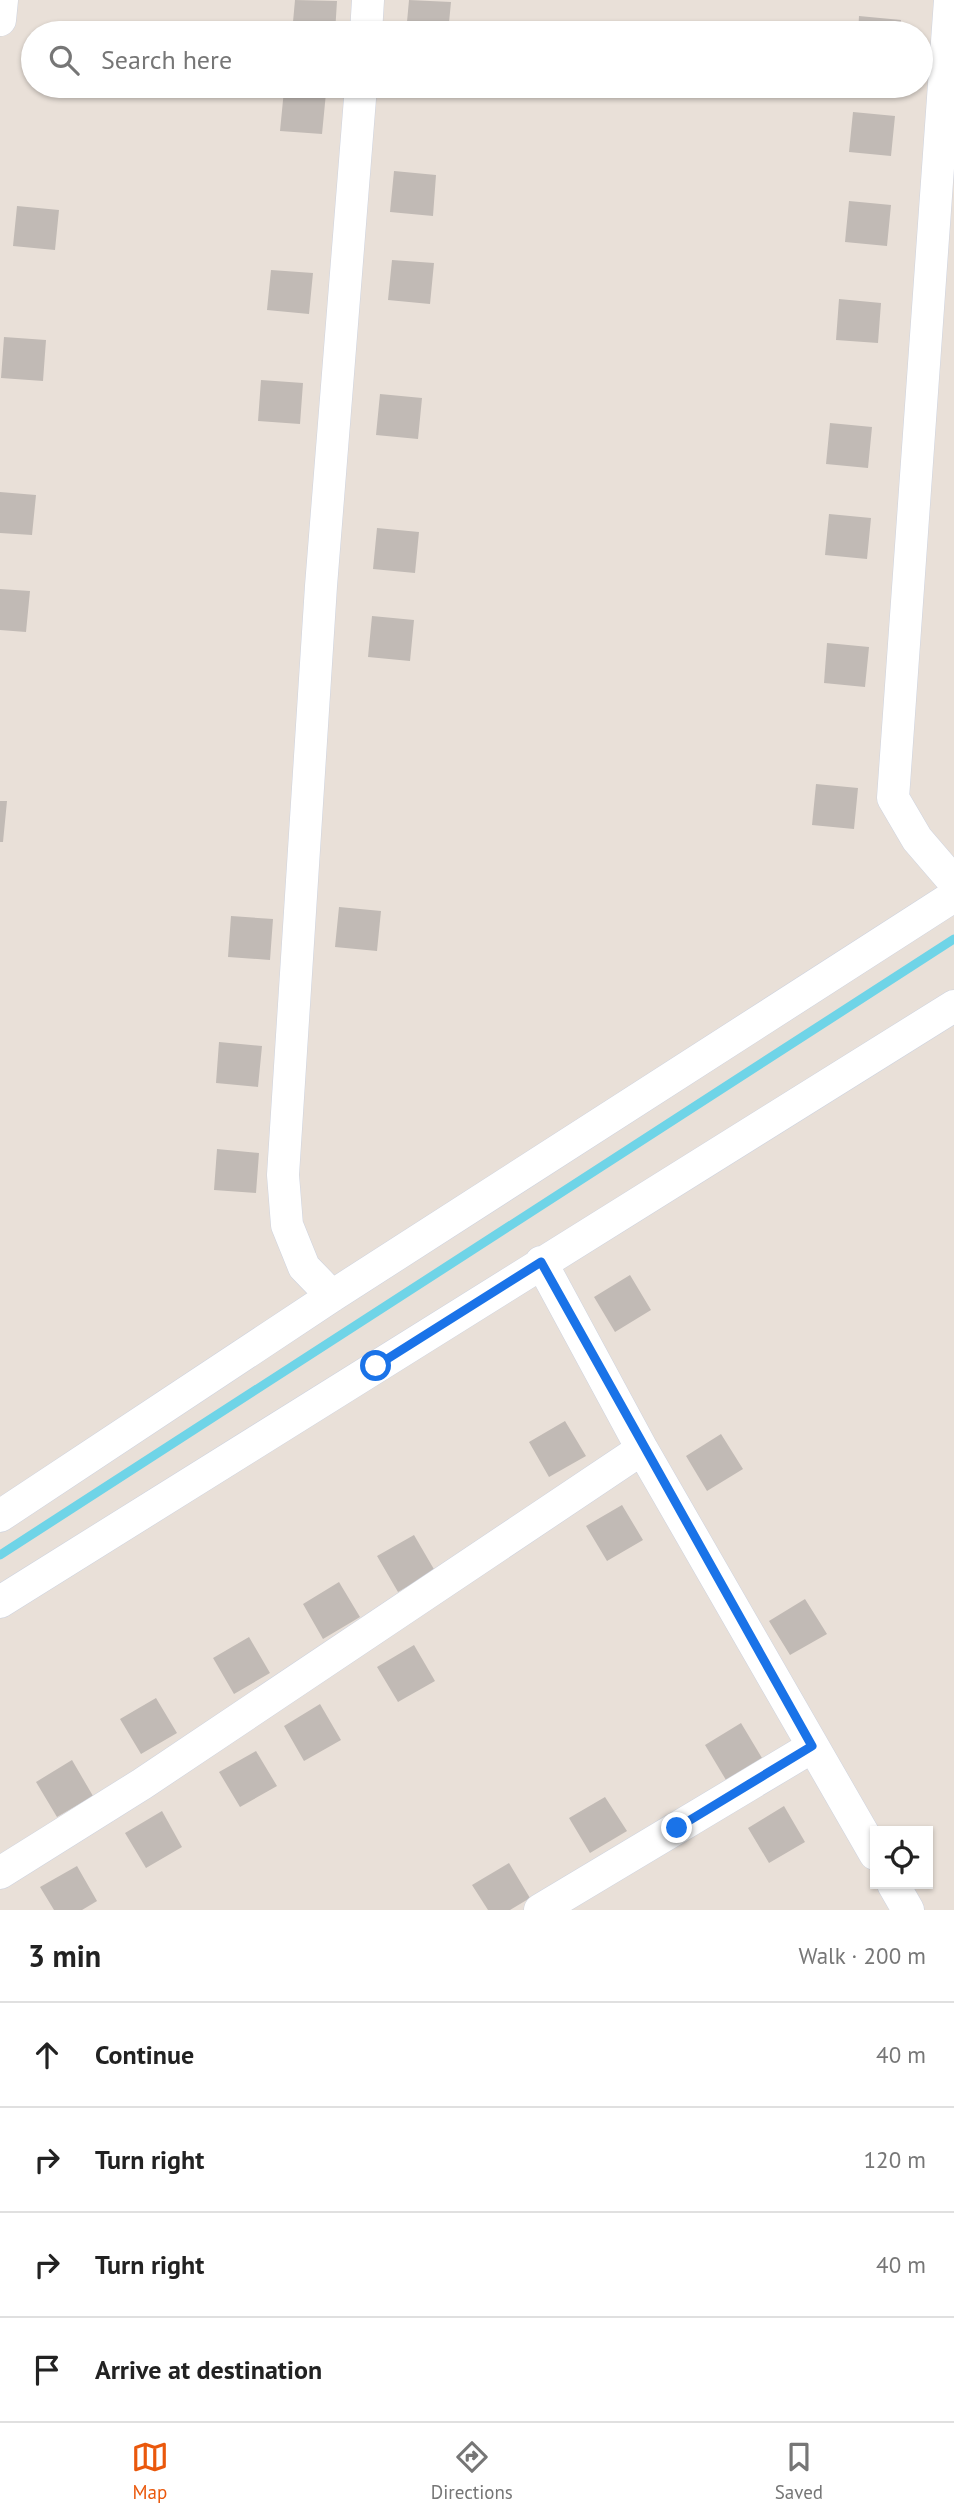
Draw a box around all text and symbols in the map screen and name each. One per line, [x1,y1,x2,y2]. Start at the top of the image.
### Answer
search box [21,21,933,98]
icon: search [45,41,83,79]
text: Search here [101,43,232,76]
route start [360,1350,391,1381]
route end [661,1812,692,1843]
map controls [870,1826,933,1889]
button: locate [870,1826,933,1889]
text: 3 min [28,1936,101,1975]
text: Walk · 200 m [799,1941,926,1970]
icon: ahead [28,2036,66,2074]
text: Continue [95,2038,194,2071]
text: 40 m [876,2040,926,2069]
icon: right [28,2141,66,2179]
text: Turn right [95,2143,204,2176]
text: 120 m [864,2145,926,2174]
icon: right [28,2246,66,2284]
text: Turn right [95,2248,204,2281]
text: 40 m [876,2250,926,2279]
icon: arrive [28,2351,66,2389]
text: Arrive at destination [95,2353,322,2386]
tab: Map [131,2438,169,2504]
tab: Directions [431,2438,513,2504]
tab: Saved [775,2438,823,2504]

